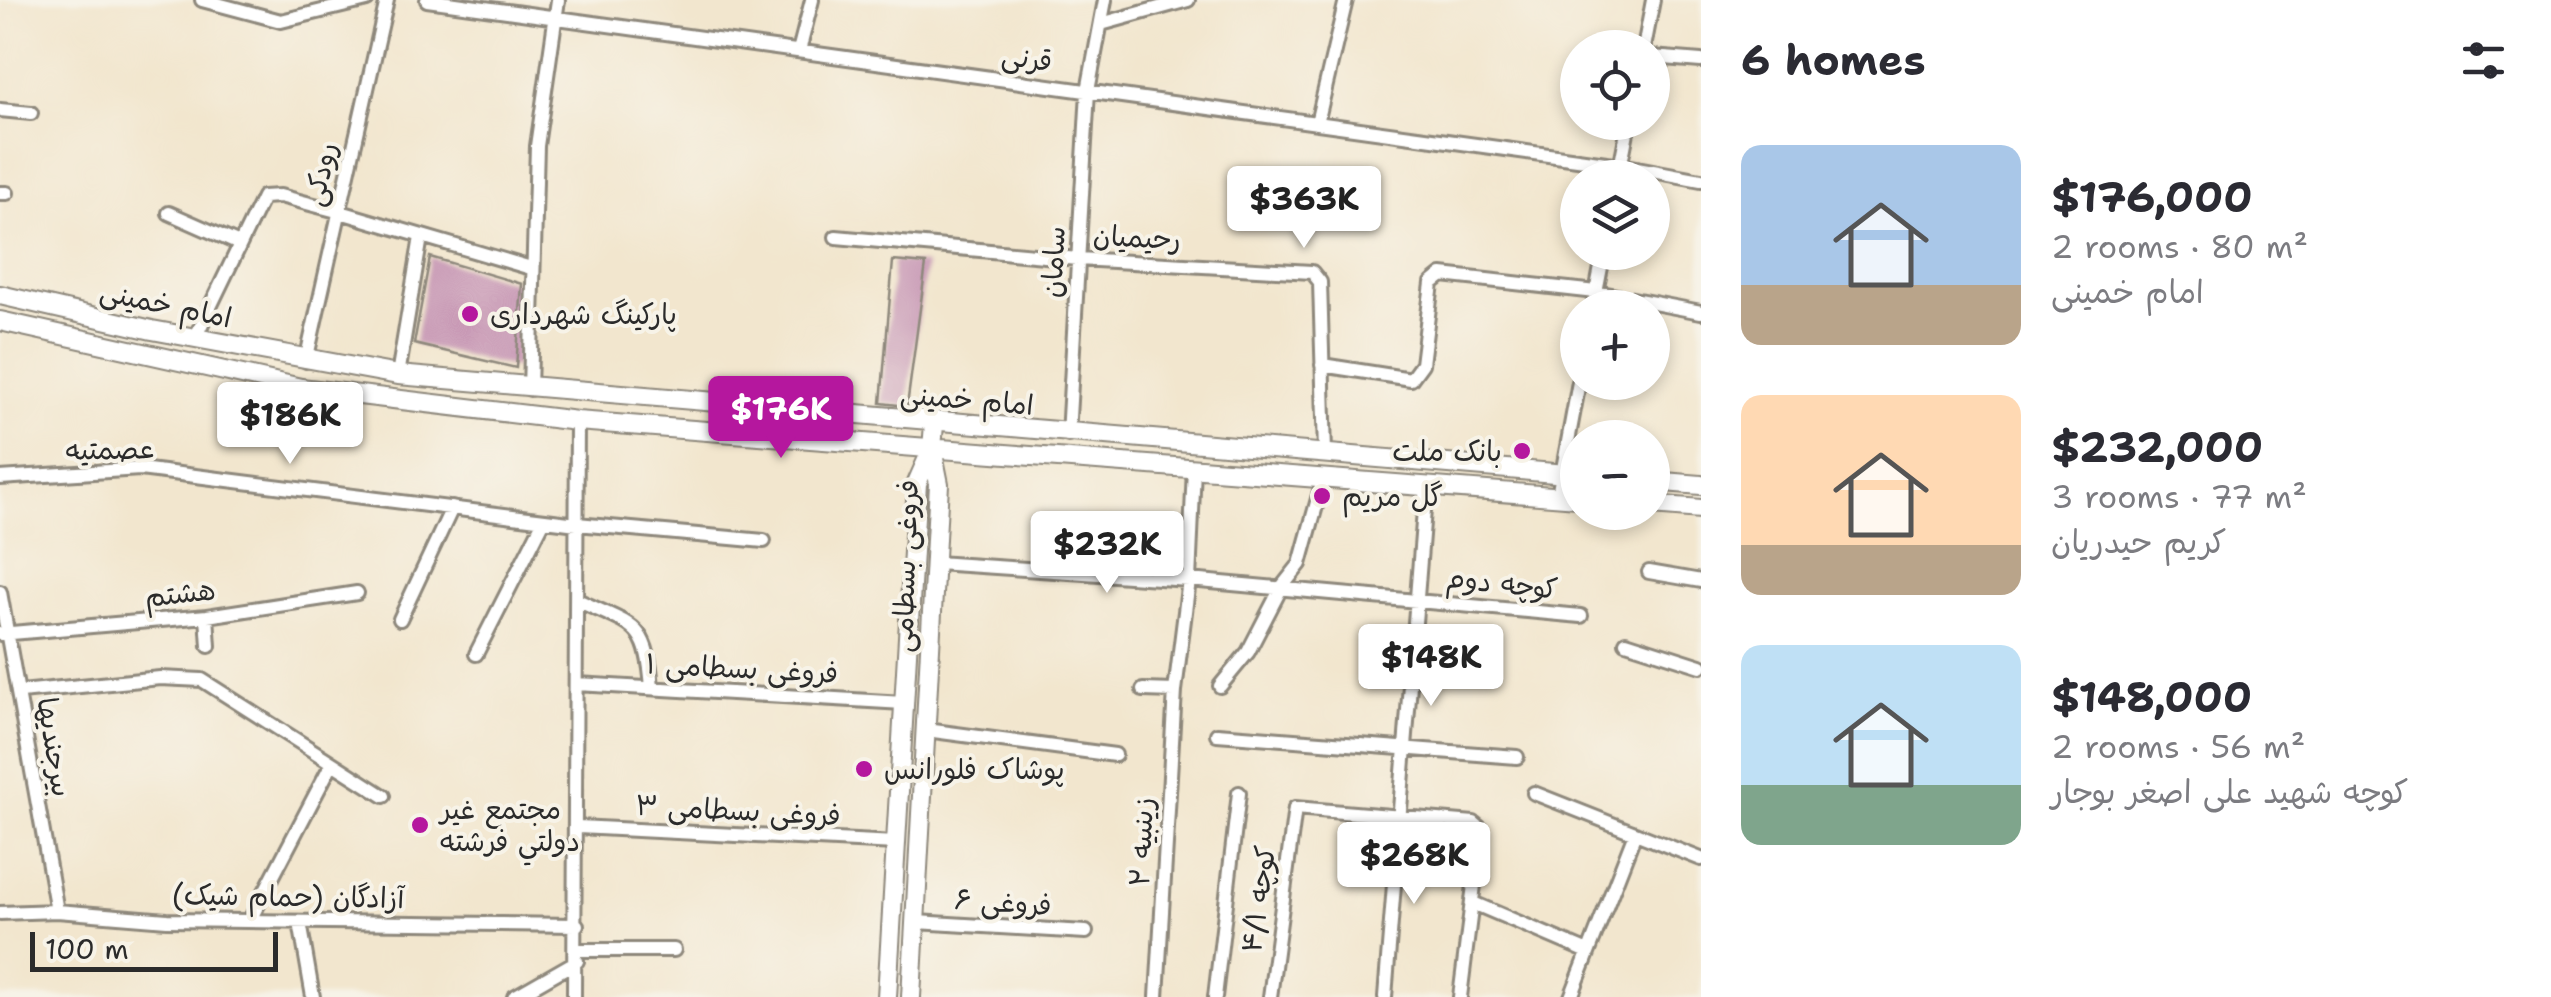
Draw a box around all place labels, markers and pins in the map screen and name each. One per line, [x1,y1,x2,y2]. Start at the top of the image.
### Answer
pin: $363K [1234,166,1374,251]
place label: پارکینگ شهرداری [490,295,677,333]
marker: پارکینگ شهرداری [459,303,481,325]
pin: $176K [711,376,851,461]
pin: $186K [220,382,360,467]
place label: بانک ملت [1392,432,1502,470]
marker: بانک ملت [1511,440,1533,462]
place label: گل مریم [1342,477,1443,518]
marker: گل مریم [1311,485,1333,507]
pin: $232K [1037,511,1177,596]
pin: $148K [1361,624,1501,709]
place label: پوشاک فلورانس [884,750,1065,788]
marker: پوشاک فلورانس [853,758,875,780]
place label: مجتمع غير دولتي فرشته [438,790,580,866]
marker: مجتمع غير دولتي فرشته [409,814,431,836]
pin: $268K [1344,822,1484,907]

